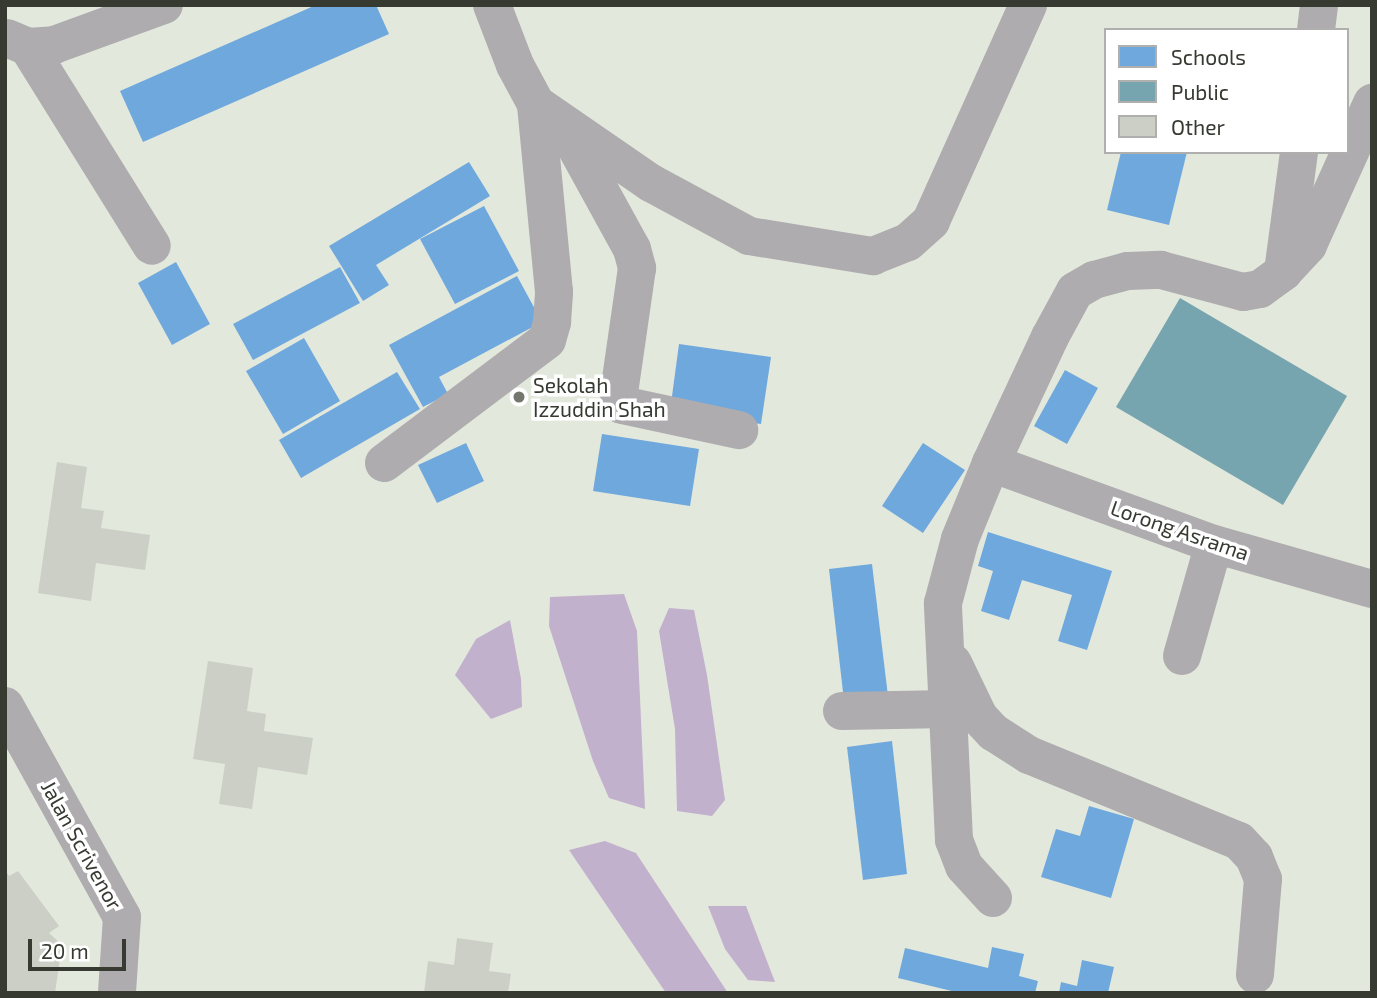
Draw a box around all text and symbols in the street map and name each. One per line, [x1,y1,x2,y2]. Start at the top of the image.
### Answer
legend [1104,28,1349,154]
text: Schools [1171,44,1246,69]
text: Public [1171,79,1229,104]
text: Other [1171,114,1225,139]
place label: Sekolah Izzuddin Shah [533,372,666,422]
marker: Sekolah Izzuddin Shah [511,389,527,405]
street label: Lorong Asrama [1107,494,1253,566]
street label: Jalan Scrivenor [36,776,128,914]
scale bar [32,925,130,969]
text: 20 m [41,938,89,963]

